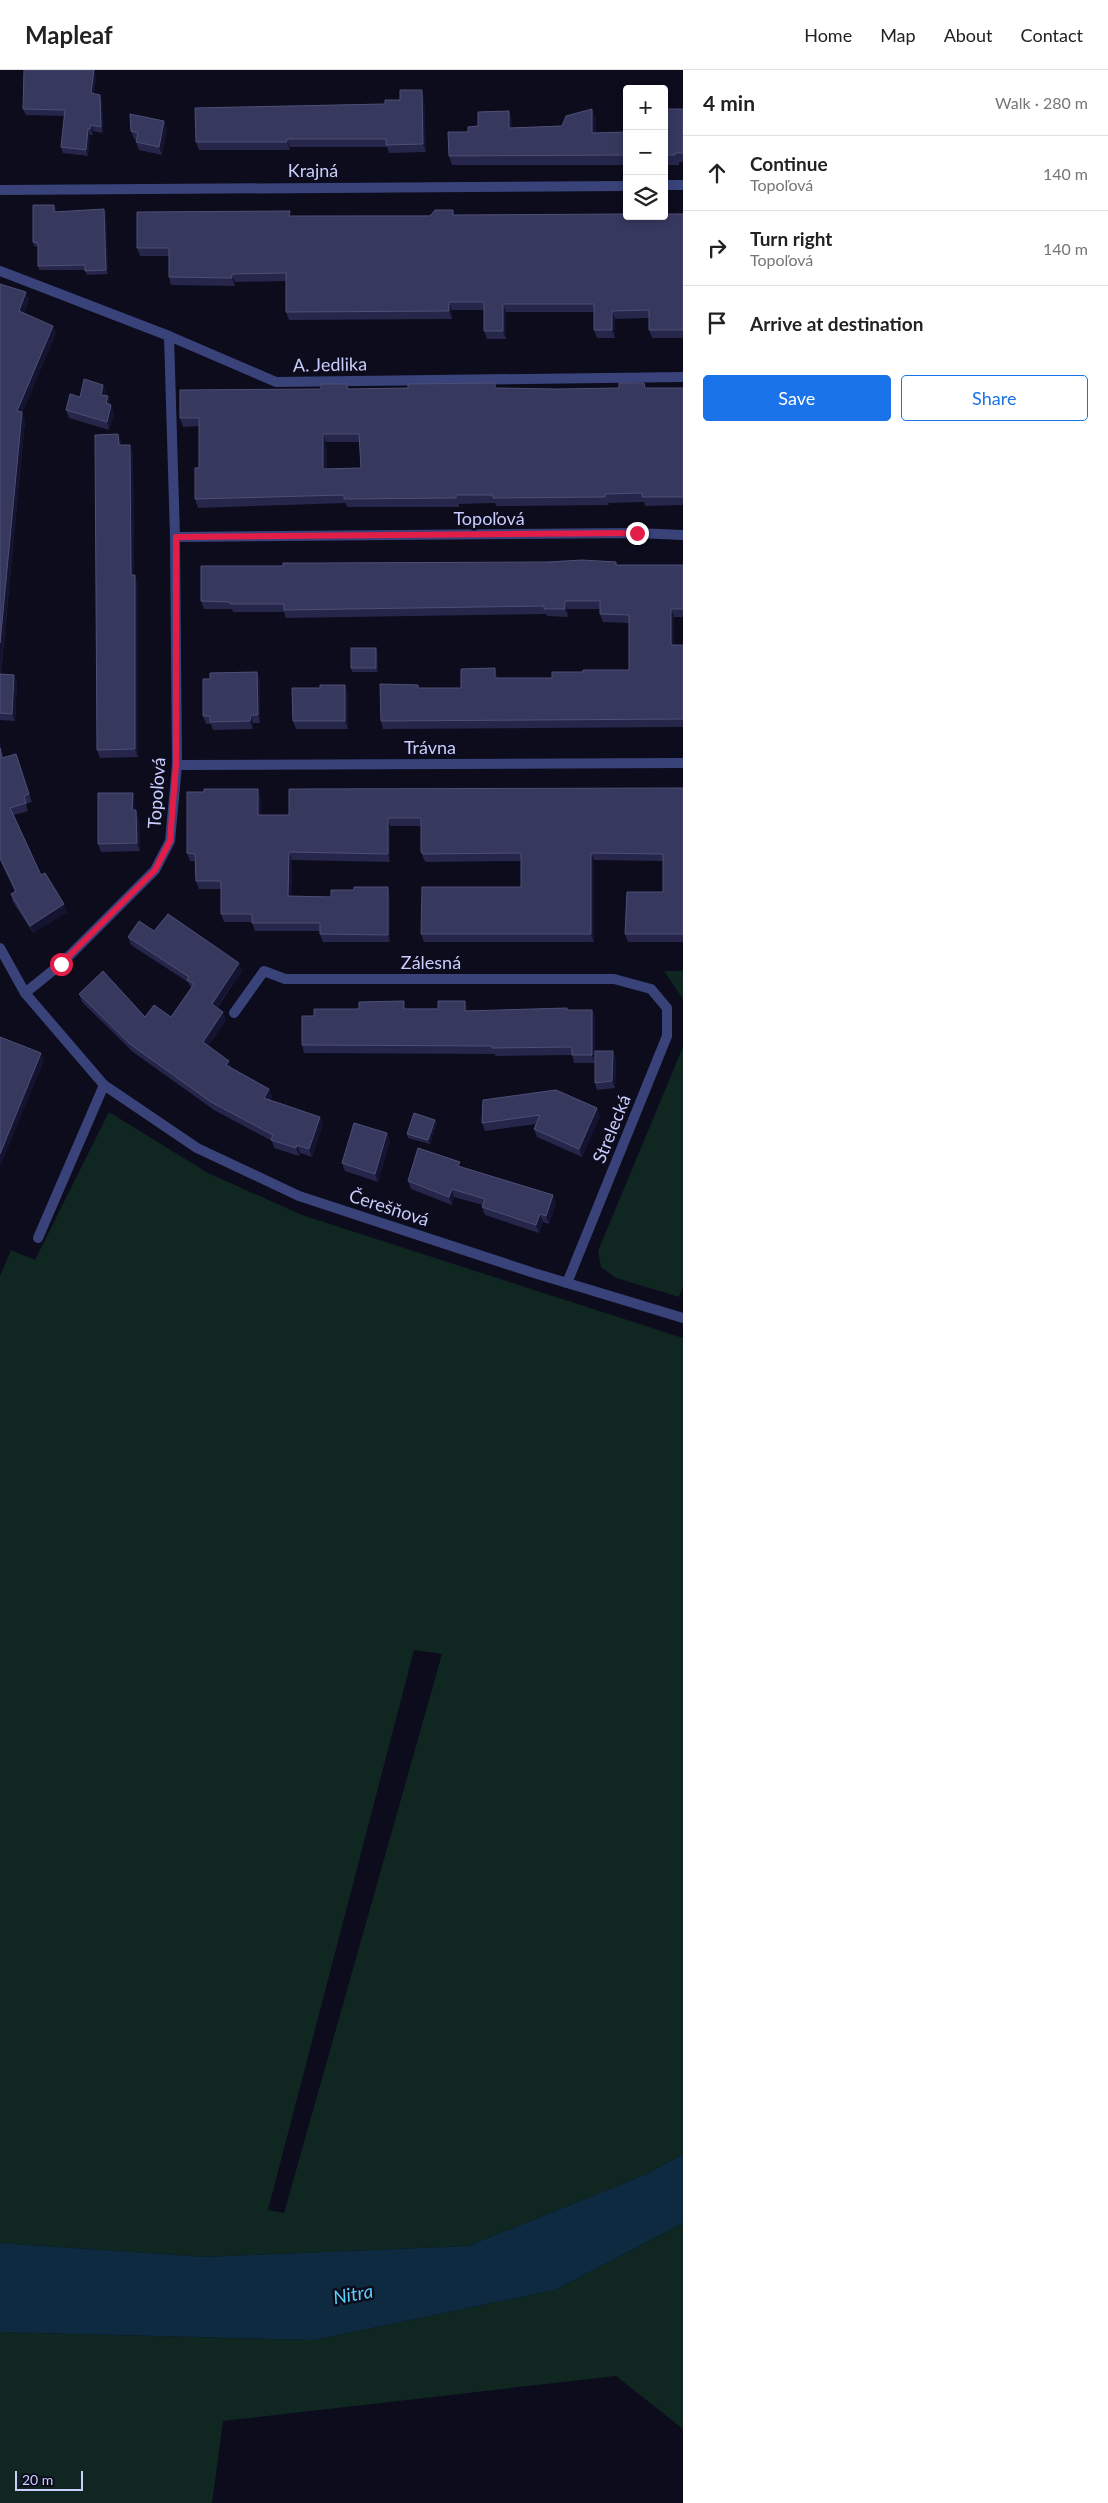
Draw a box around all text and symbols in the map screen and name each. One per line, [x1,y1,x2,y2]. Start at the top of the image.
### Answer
text: Mapleaf [25,20,113,49]
text: Home [804,24,852,46]
text: Map [880,24,916,46]
text: About [944,24,993,46]
text: Contact [1021,24,1083,46]
map controls [623,85,668,220]
button: + [623,85,668,130]
text: 4 min [703,90,755,115]
text: Walk · 280 m [995,93,1088,112]
button: − [623,130,668,175]
text: Continue [750,152,828,175]
street label: Krajná [288,159,338,181]
icon: ahead [703,159,731,187]
text: 140 m [1043,164,1088,183]
button: layers [623,175,668,220]
text: Topoľová [750,175,813,194]
text: Turn right [750,227,832,250]
icon: right [703,234,731,262]
text: 140 m [1043,239,1088,258]
text: Topoľová [750,250,813,269]
icon: arrive [703,309,731,337]
text: Arrive at destination [750,312,923,335]
street label: A. Jedlika [293,352,367,376]
button: Save [703,375,891,421]
button: Share [901,375,1088,421]
street label: Topoľová [453,507,525,529]
route end [626,522,649,545]
street label: Trávna [404,736,456,758]
street label: Topoľová [143,757,169,829]
street label: Zálesná [401,951,461,973]
route start [50,953,73,976]
street label: Strelecká [587,1091,635,1166]
street label: Čerešňová [347,1184,432,1230]
water label: Nitra [331,2279,375,2308]
scale bar [15,2468,82,2491]
text: 20 m [22,2471,53,2488]

